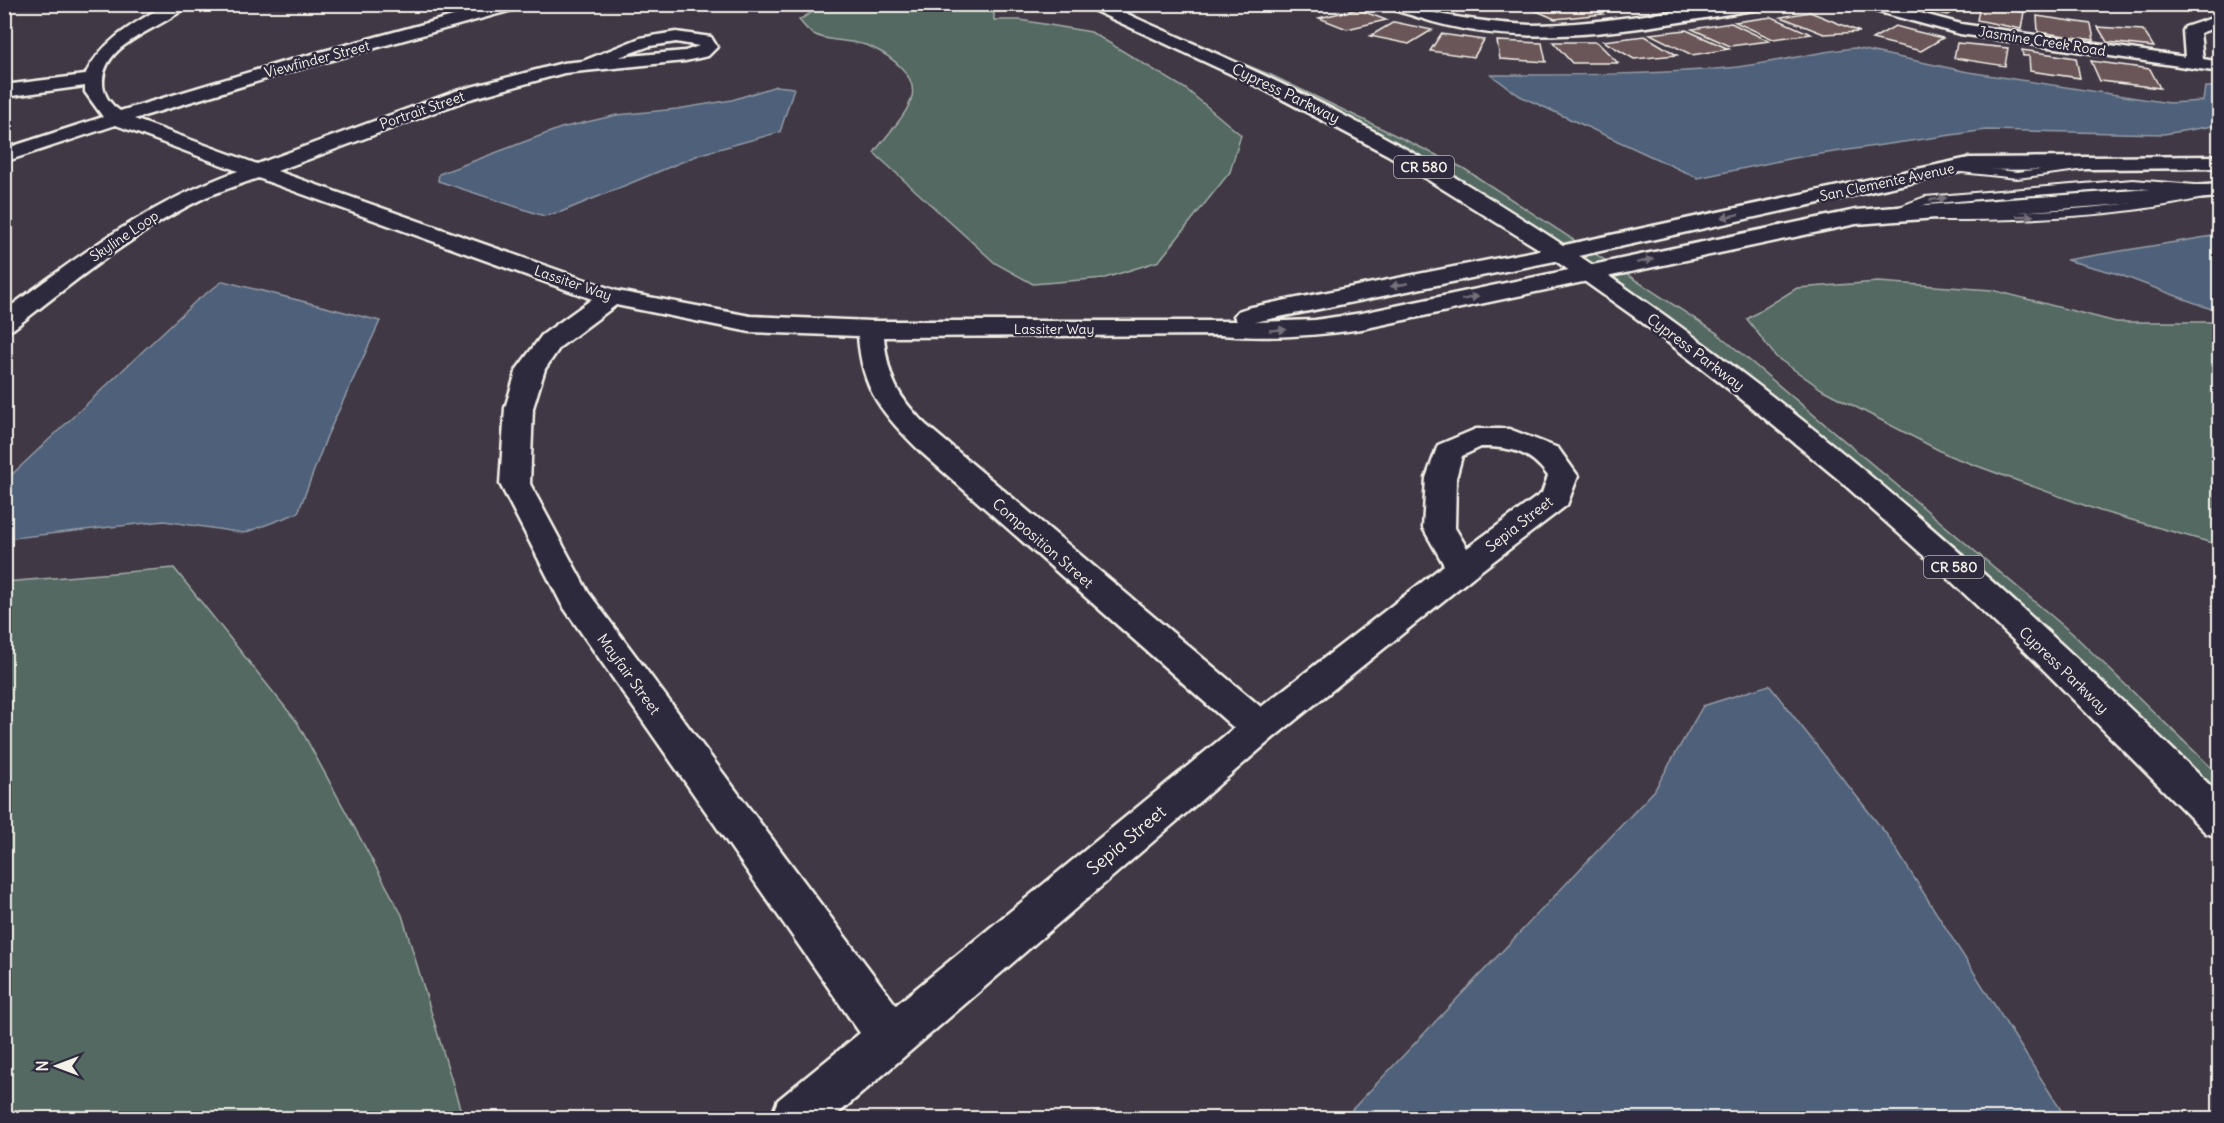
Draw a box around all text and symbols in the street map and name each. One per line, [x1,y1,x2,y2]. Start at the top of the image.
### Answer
street label: Jasmine Creek Road [1977,22,2107,60]
street label: Viewfinder Street [262,36,372,82]
street label: Cypress Parkway [1229,59,1343,127]
street label: Portrait Street [377,87,467,133]
road number: CR 580 [1394,156,1454,178]
street label: San Clemente Avenue [1818,159,1956,205]
one-way arrow [1929,195,1948,204]
street label: Skyline Loop [86,206,162,266]
one-way arrow [1720,212,1739,221]
one-way arrow [2015,212,2034,221]
one-way arrow [1635,255,1654,265]
street label: Lassiter Way [532,261,614,305]
one-way arrow [1390,281,1409,290]
one-way arrow [1461,293,1480,302]
street label: Cypress Parkway [1643,309,1749,395]
street label: Lassiter Way [1014,320,1094,338]
one-way arrow [1269,326,1288,335]
street label: Sepia Street [1481,492,1557,556]
street label: Composition Street [989,494,1097,592]
road number: CR 580 [1924,556,1984,578]
street label: Cypress Parkway [2015,622,2113,718]
street label: Mayfair Street [593,630,665,718]
street label: Sepia Street [1082,800,1170,880]
north arrow [27,1036,87,1096]
text: N [32,1060,52,1072]

